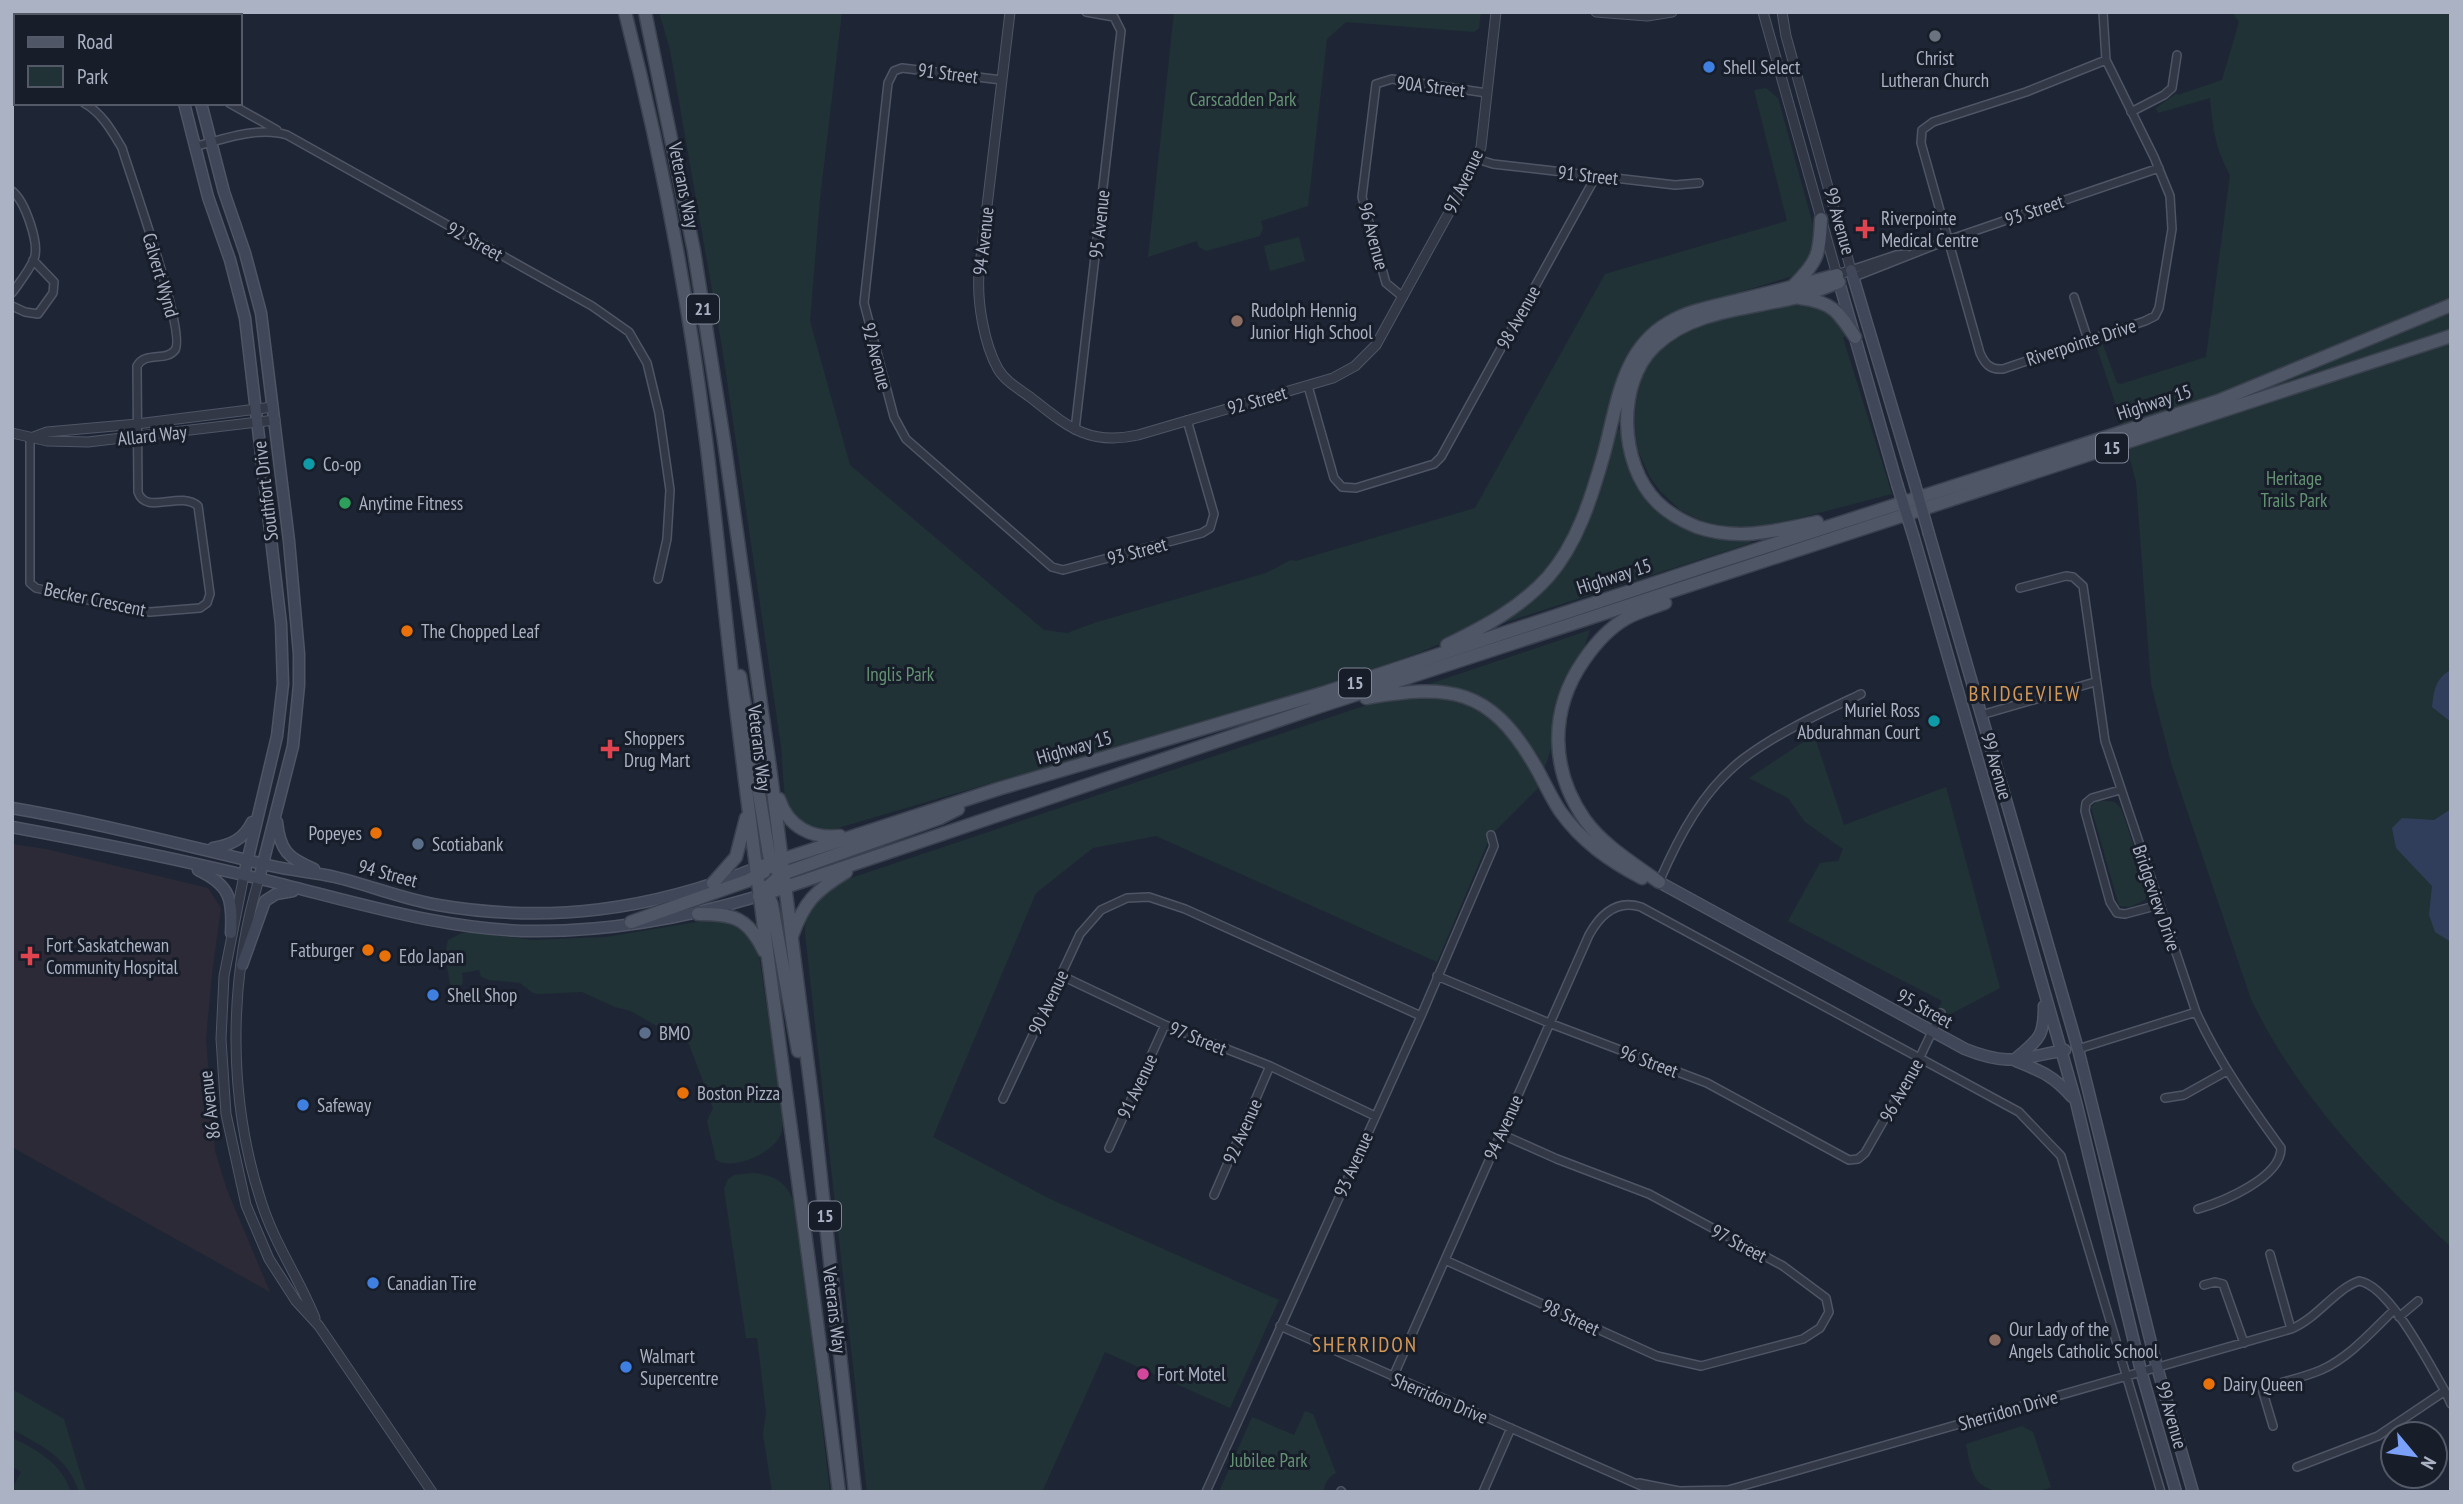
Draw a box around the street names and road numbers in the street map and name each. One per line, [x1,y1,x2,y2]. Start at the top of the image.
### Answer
street label: 91 Street [917,57,980,89]
street label: 90A Street [1395,70,1467,102]
street label: Veterans Way [663,139,705,231]
street label: 97 Avenue [1438,145,1488,217]
street label: 91 Street [1557,160,1620,190]
street label: 99 Avenue [1819,185,1861,257]
street label: 95 Avenue [1083,188,1115,259]
street label: 93 Street [2002,189,2067,231]
street label: 96 Avenue [1354,200,1395,272]
street label: 94 Avenue [967,205,999,276]
street label: 92 Street [443,216,508,267]
street label: Calvert Wynd [138,230,184,320]
street label: 98 Avenue [1491,281,1545,353]
road number: 21 [687,295,719,324]
street label: Riverpointe Drive [2023,313,2139,371]
street label: 92 Avenue [857,320,898,392]
street label: Highway 15 [2113,379,2195,425]
street label: 92 Street [1225,380,1290,420]
street label: Allard Way [116,419,189,451]
road number: 15 [2096,434,2128,462]
street label: Southfort Drive [247,439,283,542]
street label: 93 Street [1105,531,1170,570]
street label: Highway 15 [1573,553,1655,599]
street label: Becker Crescent [42,577,149,622]
road number: 15 [1339,668,1371,698]
street label: Veterans Way [743,702,777,793]
street label: Highway 15 [1033,725,1115,769]
street label: 99 Avenue [1976,730,2018,802]
street label: Bridgeview Drive [2128,842,2186,954]
street label: 94 Street [356,854,421,893]
street label: 90 Avenue [1023,966,1073,1038]
street label: 95 Street [1893,983,1958,1034]
street label: 97 Street [1166,1016,1231,1061]
street label: 96 Street [1616,1039,1682,1083]
street label: 91 Avenue [1112,1050,1162,1122]
street label: 96 Avenue [1874,1054,1928,1126]
street label: 86 Avenue [193,1069,225,1141]
street label: 94 Avenue [1478,1091,1528,1163]
street label: 92 Avenue [1217,1095,1267,1167]
street label: 93 Avenue [1328,1128,1378,1200]
road number: 15 [809,1202,841,1231]
street label: 97 Street [1707,1218,1772,1268]
street label: Veterans Way [818,1264,852,1355]
street label: 98 Street [1539,1293,1604,1341]
street label: Sherridon Drive [1388,1367,1492,1429]
street label: 99 Avenue [2151,1379,2193,1451]
street label: Sherridon Drive [1956,1384,2061,1436]

